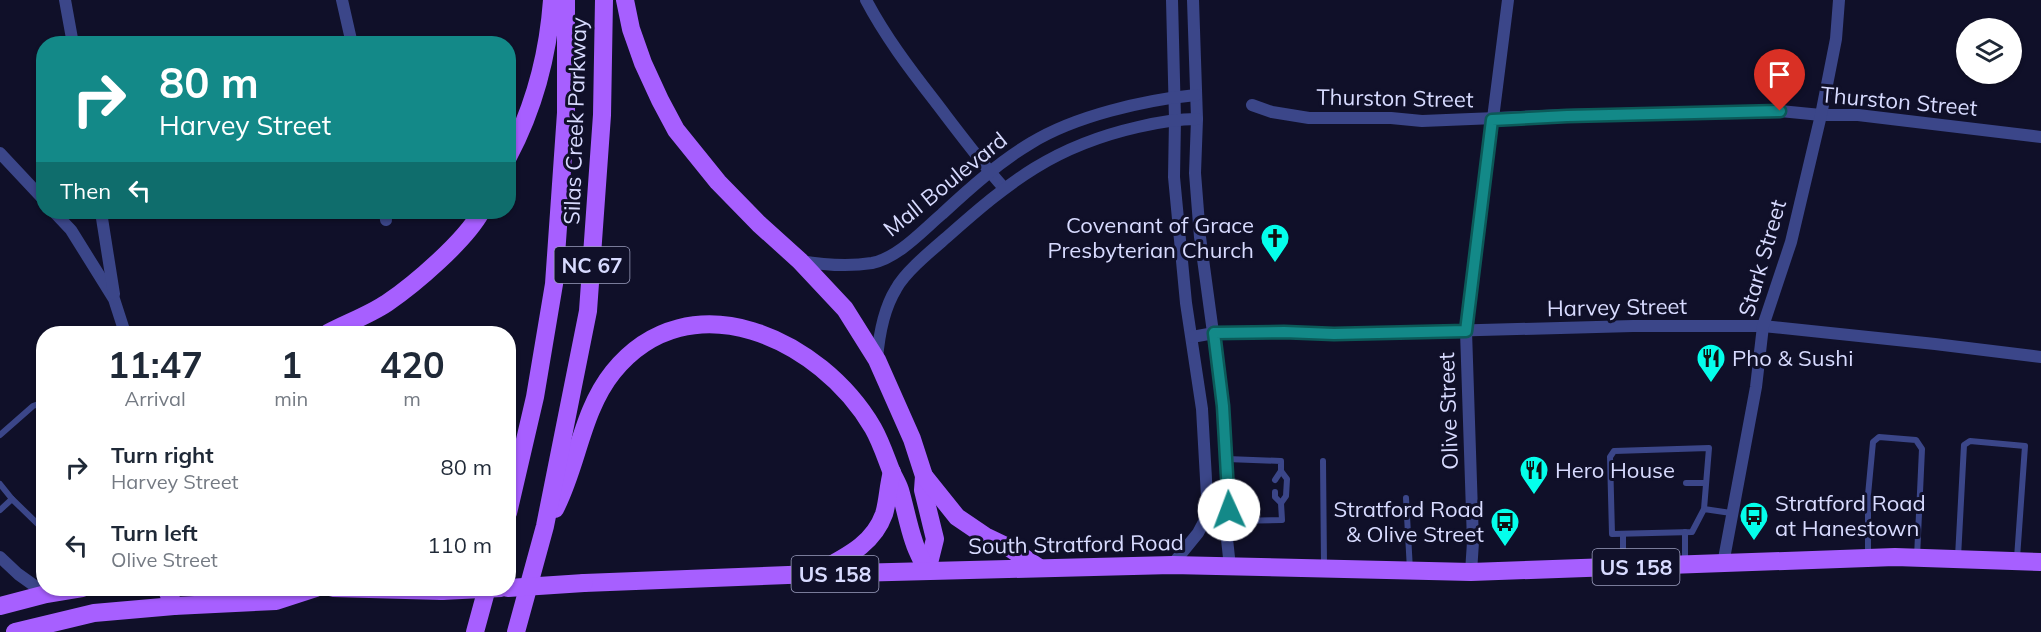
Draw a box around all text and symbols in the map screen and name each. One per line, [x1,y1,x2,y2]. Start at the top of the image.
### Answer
street label: Silas Creek Parkway [557,16,593,225]
map controls [1956,18,2022,84]
button: layers [1956,18,2022,84]
pin [1754,49,1805,111]
text: 80 m [159,56,259,109]
icon: arrive [1763,58,1796,91]
icon: right [60,60,138,138]
street label: Thurston Street [1819,80,1979,122]
street label: Thurston Street [1316,83,1474,113]
text: Harvey Street [159,108,331,142]
street label: Mall Boulevard [877,126,1013,242]
icon: left [123,174,156,207]
text: Then [60,177,111,205]
street label: Stark Street [1732,196,1792,320]
place label: Covenant of Grace Presbyterian Church [1047,211,1254,264]
church icon: Covenant of Grace Presbyterian Church [1259,222,1291,264]
road number: NC 67 [554,247,630,283]
street label: Harvey Street [1547,292,1688,322]
text: 11:47 [107,342,203,387]
text: 1 [280,342,302,387]
text: 420 [380,342,445,387]
restaurant icon: Pho & Sushi [1695,342,1727,384]
place label: Pho & Sushi [1732,344,1853,372]
street label: Olive Street [1432,351,1464,470]
text: Arrival [125,386,186,411]
text: min [274,386,308,411]
text: m [403,386,421,411]
text: Turn right [111,441,214,469]
icon: right [60,451,93,484]
text: 80 m [441,453,492,481]
restaurant icon: Hero House [1518,454,1550,496]
place label: Hero House [1555,456,1675,484]
text: Harvey Street [111,469,239,494]
position arrow [1197,478,1261,542]
place label: Stratford Road at Hanestown [1775,489,1926,542]
place label: Stratford Road & Olive Street [1333,495,1484,548]
bus stop icon: Stratford Road at Hanestown [1738,500,1770,542]
bus stop icon: Stratford Road & Olive Street [1489,506,1521,548]
text: Turn left [111,519,198,547]
street label: South Stratford Road [968,528,1184,560]
icon: left [60,529,93,562]
text: 110 m [427,531,492,559]
text: Olive Street [111,547,218,572]
road number: US 158 [1592,549,1680,585]
road number: US 158 [792,556,878,592]

